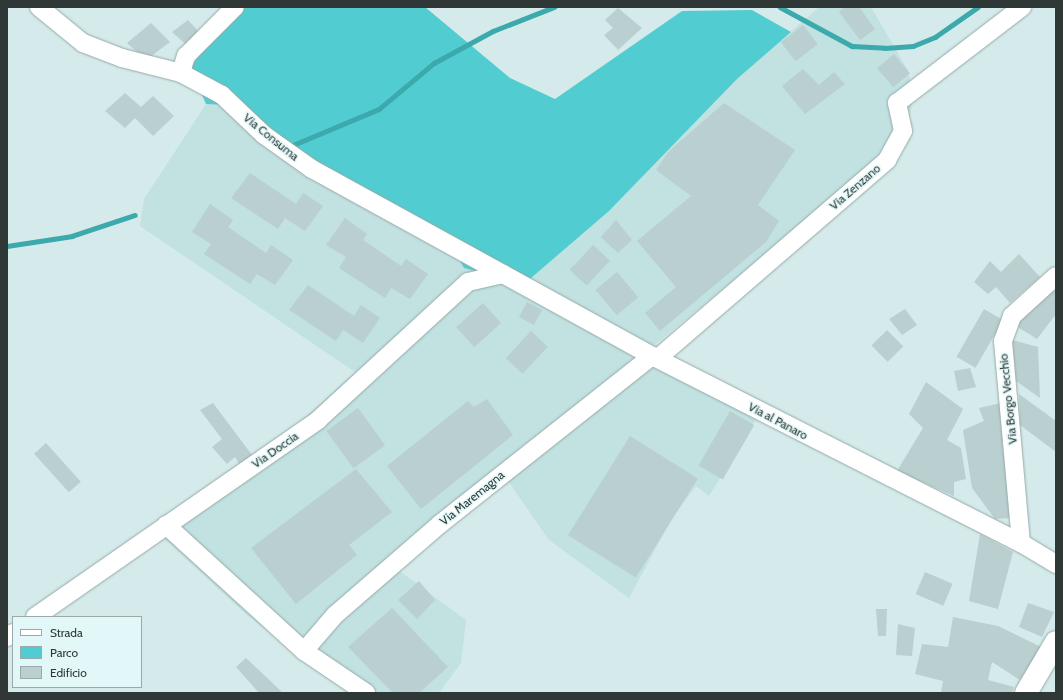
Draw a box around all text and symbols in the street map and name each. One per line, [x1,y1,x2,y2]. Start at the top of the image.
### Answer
street label: Via Consuma [240,110,302,164]
street label: Via Zenzano [827,161,883,213]
street label: Via Borgo Vecchio [996,353,1020,445]
street label: Via al Panaro [746,399,810,443]
street label: Via Doccia [249,429,301,471]
street label: Via Maremagna [437,468,507,528]
legend [12,616,142,688]
text: Strada [50,625,83,640]
text: Parco [50,645,78,660]
text: Edificio [50,665,87,680]

